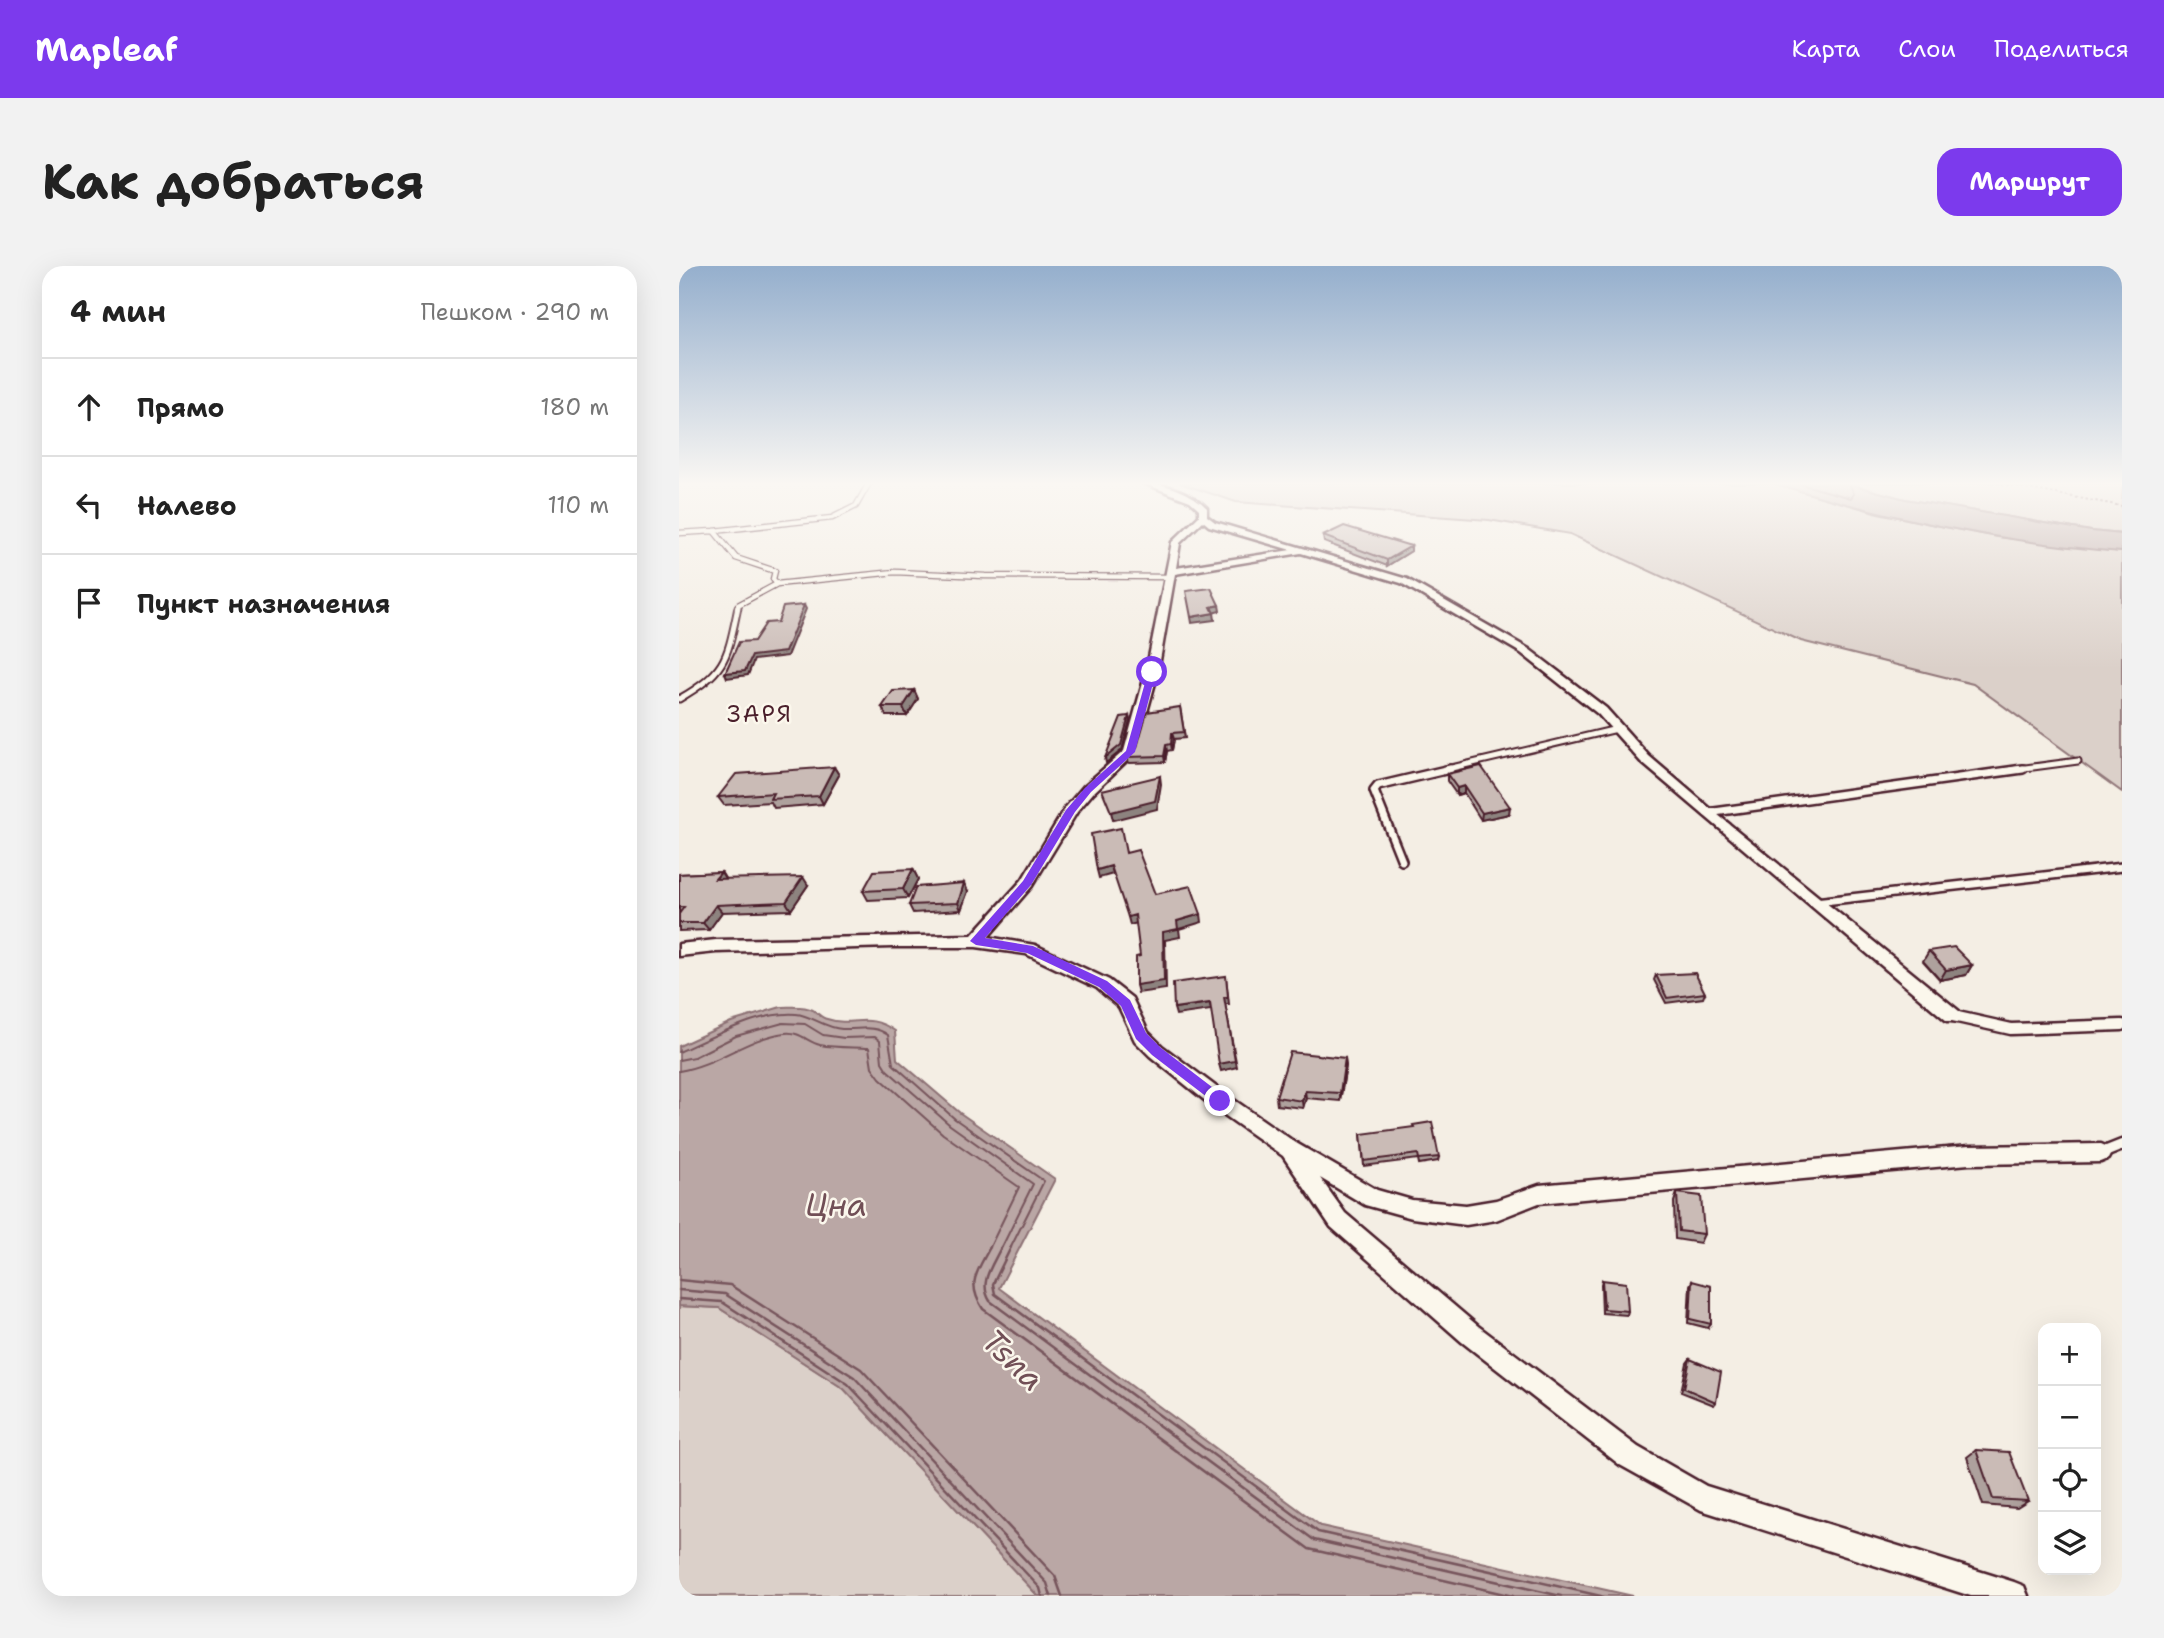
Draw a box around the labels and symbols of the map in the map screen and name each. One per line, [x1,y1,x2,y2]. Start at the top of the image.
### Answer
route start [1136,656,1167,687]
district label: ЗАРЯ [727,699,793,729]
route end [1204,1085,1235,1116]
water label: Цна [805,1183,867,1226]
water label: Tsna [973,1319,1054,1400]

